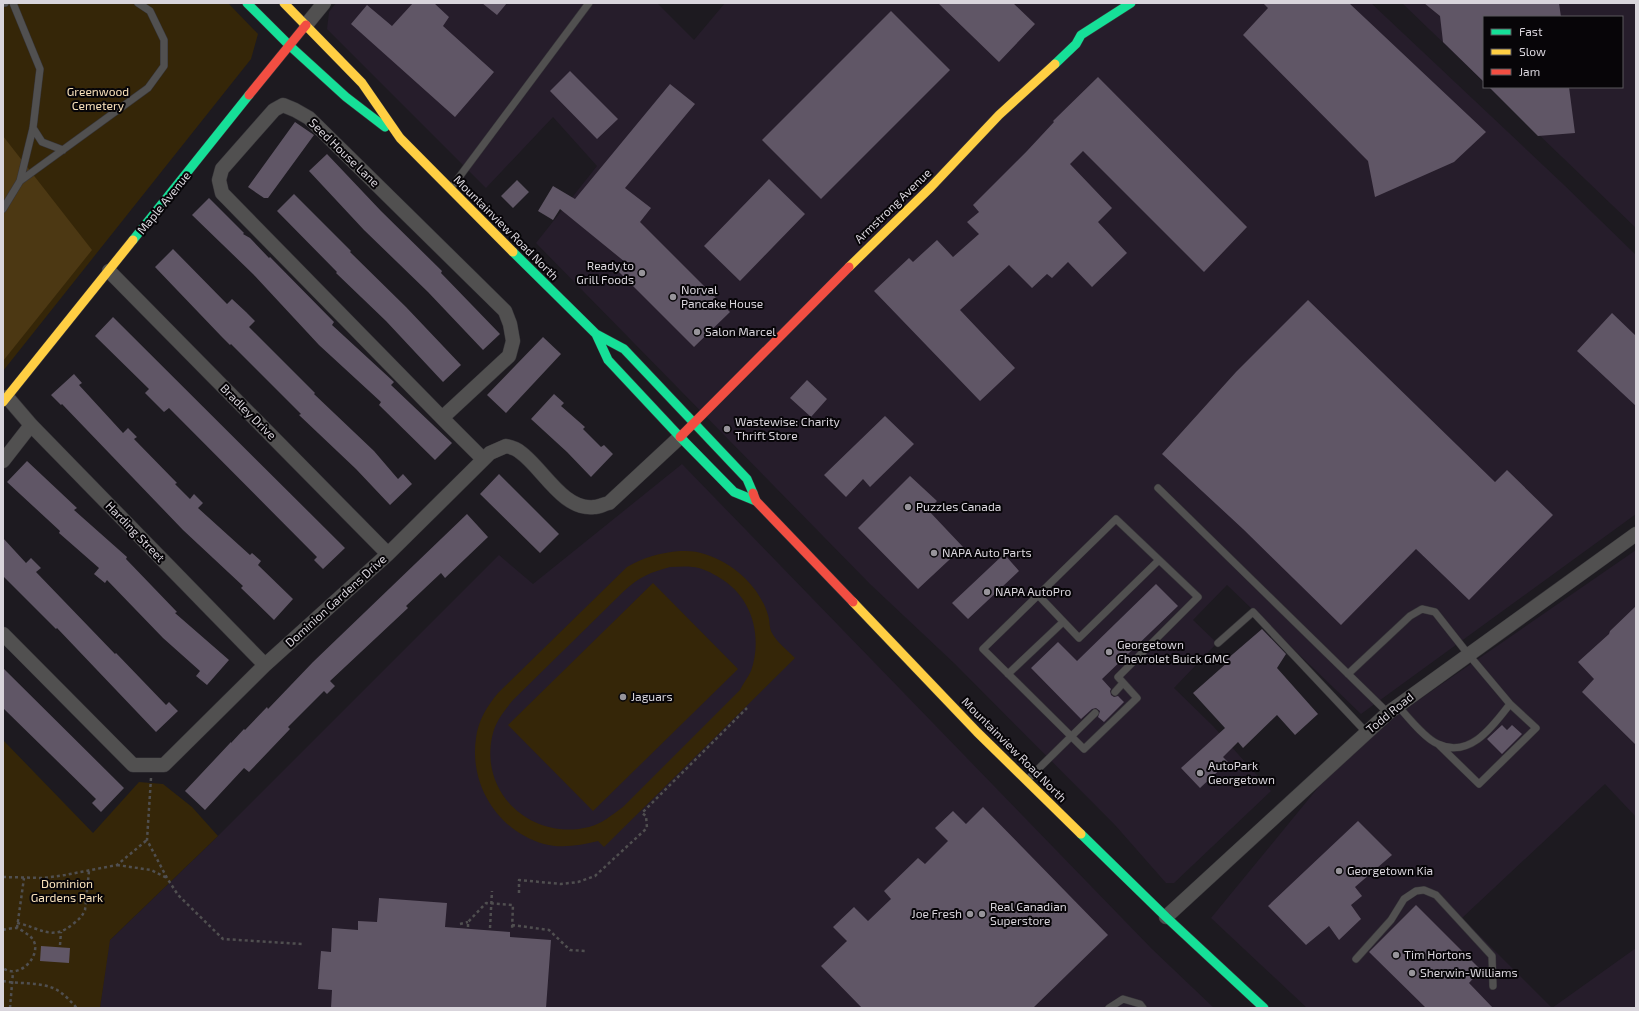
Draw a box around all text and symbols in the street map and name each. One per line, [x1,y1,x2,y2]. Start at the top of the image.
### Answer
legend [1483,16,1623,88]
text: Fast [1519,24,1543,38]
text: Slow [1519,44,1546,58]
text: Jam [1519,64,1540,78]
park label: Greenwood Cemetery [67,84,129,112]
street label: Seed House Lane [307,115,383,189]
street label: Armstrong Avenue [851,165,934,245]
street label: Maple Avenue [134,168,193,237]
street label: Mountainview Road North [451,172,562,283]
place label: Ready to Grill Foods [576,258,634,286]
marker: Ready to Grill Foods [637,268,647,278]
place label: Norval Pancake House [681,282,763,310]
marker: Norval Pancake House [668,292,678,302]
place label: Salon Marcel [705,324,776,338]
marker: Salon Marcel [692,327,702,337]
street label: Bradley Drive [218,381,279,442]
place label: Wastewise: Charity Thrift Store [735,414,841,442]
marker: Wastewise: Charity Thrift Store [722,424,732,434]
street label: Harding Street [103,498,168,565]
place label: Puzzles Canada [916,499,1001,513]
marker: Puzzles Canada [903,502,913,512]
place label: NAPA Auto Parts [942,545,1032,559]
marker: NAPA Auto Parts [929,548,939,558]
street label: Dominion Gardens Drive [282,551,389,649]
place label: NAPA AutoPro [995,584,1072,598]
marker: NAPA AutoPro [982,587,992,597]
place label: Georgetown Chevrolet Buick GMC [1117,637,1229,665]
marker: Georgetown Chevrolet Buick GMC [1104,647,1114,657]
place label: Jaguars [631,689,673,703]
street label: Todd Road [1363,689,1416,735]
marker: Jaguars [618,692,628,702]
street label: Mountainview Road North [959,694,1070,805]
place label: AutoPark Georgetown [1208,758,1275,786]
marker: AutoPark Georgetown [1195,768,1205,778]
place label: Georgetown Kia [1347,863,1433,877]
marker: Georgetown Kia [1334,866,1344,876]
park label: Dominion Gardens Park [31,876,103,904]
place label: Real Canadian Superstore [990,899,1067,927]
place label: Joe Fresh [912,906,962,920]
marker: Joe Fresh [965,909,975,919]
marker: Real Canadian Superstore [977,909,987,919]
place label: Tim Hortons [1404,947,1471,961]
marker: Tim Hortons [1391,950,1401,960]
place label: Sherwin-Williams [1420,965,1518,979]
marker: Sherwin-Williams [1407,968,1417,978]

